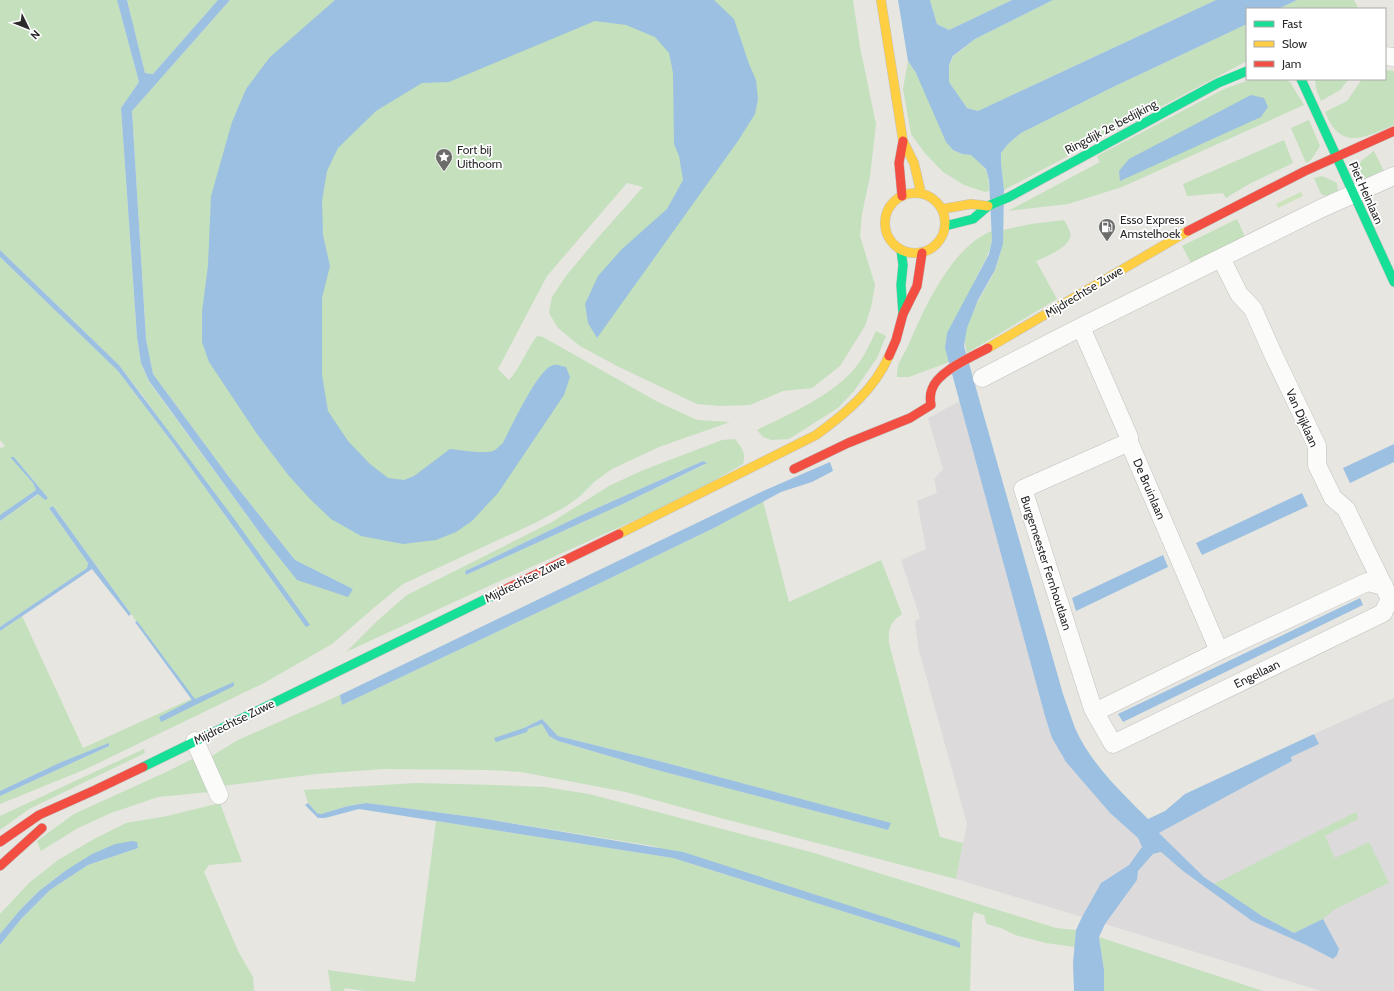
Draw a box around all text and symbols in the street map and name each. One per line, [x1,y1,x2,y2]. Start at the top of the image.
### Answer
north arrow [8,8,48,48]
legend [1246,8,1386,80]
text: Fast [1282,16,1302,31]
text: N [28,27,43,42]
text: Slow [1282,36,1307,51]
text: Jam [1281,56,1301,71]
street label: Ringdijk 2e bedijking [1062,95,1160,157]
place label: Fort bij Uithoorn [457,142,503,171]
place icon: Fort bij Uithoorn [434,147,454,172]
street label: Piet Heinlaan [1346,159,1387,227]
place label: Esso Express Amstelhoek [1120,212,1185,241]
fuel station icon: Esso Express Amstelhoek [1097,217,1117,242]
street label: Mijdrechtse Zuwe [1042,262,1125,321]
street label: Van Dijklaan [1283,386,1322,450]
street label: De Bruinlaan [1130,456,1169,522]
street label: Burgemeester Fernhoutlaan [1018,494,1075,632]
street label: Mijdrechtse Zuwe [482,553,568,606]
street label: Engellaan [1231,656,1282,691]
street label: Mijdrechtse Zuwe [191,695,277,748]

